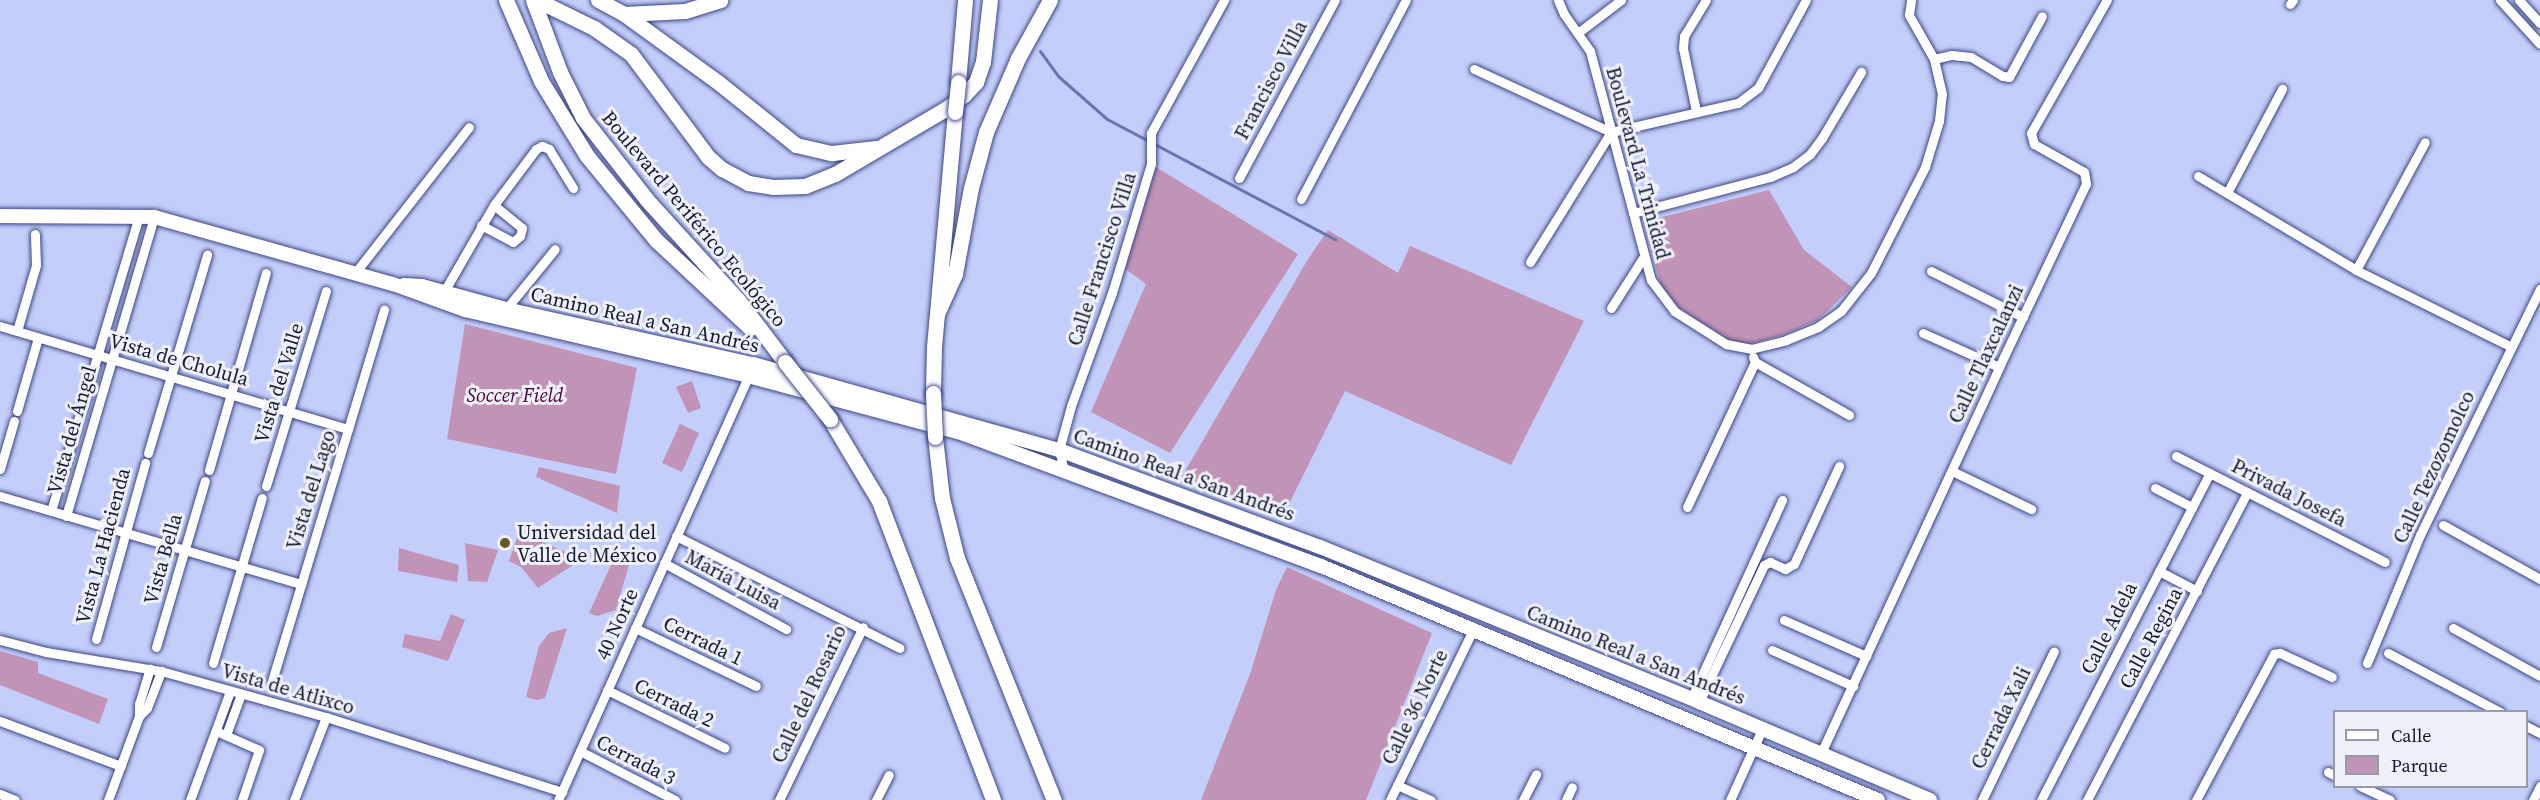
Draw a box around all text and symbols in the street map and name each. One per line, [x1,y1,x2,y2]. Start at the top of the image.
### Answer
street label: Francisco Villa [1229,16,1313,144]
street label: Boulevard La Trinidad [1601,64,1675,262]
street label: Boulevard Periférico Ecológico [597,106,791,332]
street label: Calle Francisco Villa [1063,169,1141,349]
street label: Calle Tlaxcalanzi [1943,281,2029,427]
street label: Camino Real a San Andrés [528,282,762,358]
street label: Vista del Valle [249,320,309,446]
street label: Vista de Cholula [107,329,251,391]
street label: Vista del Ángel [42,363,102,497]
park label: Soccer Field [466,383,564,407]
street label: Calle Tezozomolco [2388,387,2480,547]
street label: Camino Real a San Andrés [1070,424,1298,526]
street label: Vista del Lago [281,427,341,553]
street label: Privada Josefa [2228,454,2350,532]
street label: Vista La Hacienda [71,465,135,627]
street label: Vista Bella [139,511,187,607]
place label: Universidad del Valle de México [517,520,657,567]
marker: Universidad del Valle de México [498,536,512,550]
street label: María Luisa [681,545,785,615]
street label: Calle Adela [2076,578,2142,678]
street label: Calle Regina [2114,583,2188,693]
street label: 40 Norte [591,585,643,663]
street label: Camino Real a San Andrés [1523,600,1749,710]
street label: Cerrada 1 [659,611,747,671]
street label: Calle del Rosario [767,621,851,767]
street label: Calle 36 Norte [1377,645,1453,769]
street label: Vista de Atlixco [219,659,357,719]
street label: Cerrada Xali [1966,663,2036,773]
street label: Cerrada 2 [630,673,718,733]
legend [2333,710,2528,788]
text: Calle [2391,723,2431,748]
street label: Cerrada 3 [592,730,680,790]
text: Parque [2391,753,2448,778]

